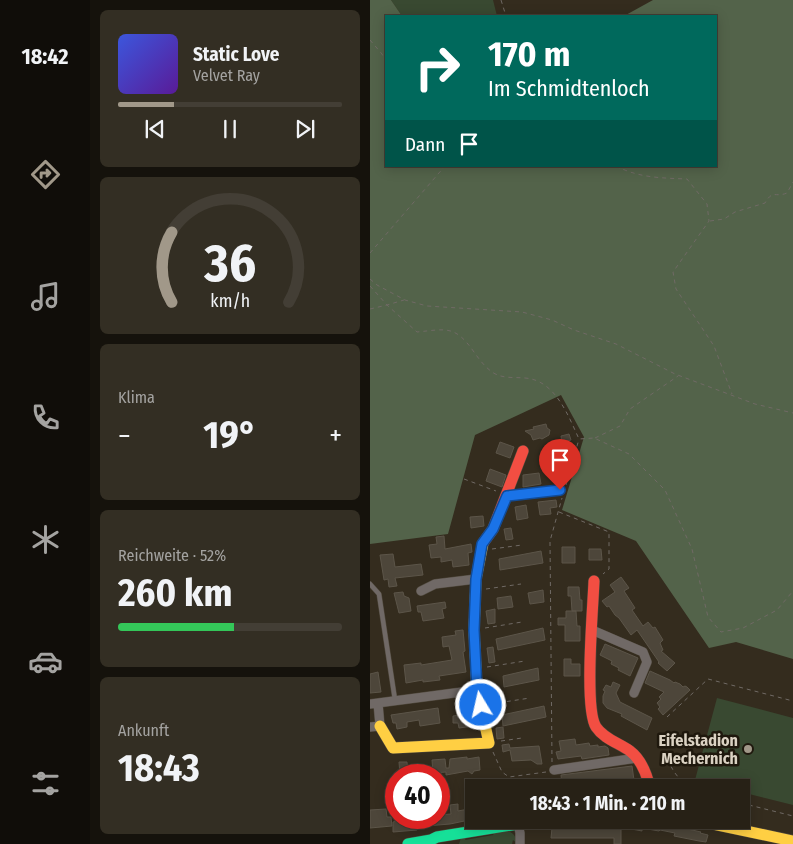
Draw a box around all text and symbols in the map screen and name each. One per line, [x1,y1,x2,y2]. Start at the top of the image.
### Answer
text: 170 m [488,33,571,75]
icon: right [405,35,470,100]
text: 18:42 [21,43,69,70]
text: Static Love [193,43,280,66]
text: Velvet Ray [193,66,260,85]
text: Im Schmidtenloch [488,75,650,102]
icon: previous [141,115,169,143]
icon: pause [216,115,244,143]
icon: next [291,115,319,143]
icon: arrive [455,130,483,158]
text: Dann [405,133,445,156]
icon: directions [28,157,63,192]
text: 36 [203,232,256,295]
icon: music [28,279,63,314]
text: km/h [210,290,250,312]
text: Klima [118,388,155,407]
icon: phone [28,400,63,435]
text: 19° [203,412,257,458]
text: − [118,419,131,452]
text: + [329,419,342,452]
pin [539,439,581,490]
icon: arrive [546,446,574,474]
icon: climate [28,522,63,557]
text: Reichweite · 52% [118,546,226,565]
text: 260 km [118,570,232,616]
icon: car [28,644,63,679]
position arrow [454,678,506,730]
text: Ankunft [118,721,169,740]
place label: Eifelstadion Mechernich [658,731,738,768]
marker: Eifelstadion Mechernich [742,743,754,755]
text: 18:43 [118,745,200,791]
speed limit sign: 40 [385,764,450,829]
icon: filters [28,766,63,801]
text: 18:43 · 1 Min. · 210 m [530,792,685,815]

